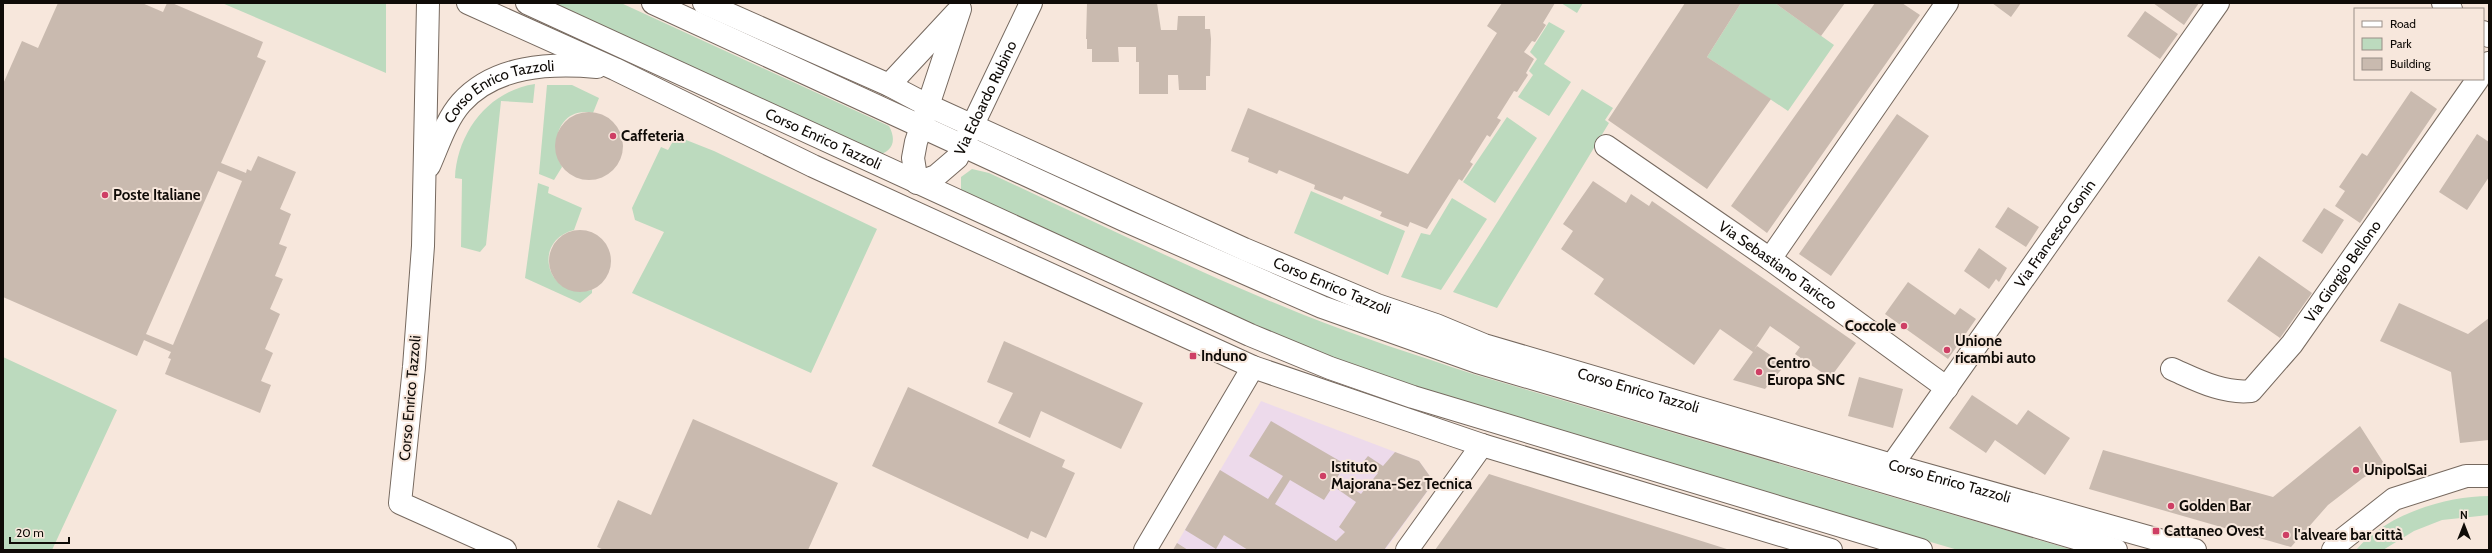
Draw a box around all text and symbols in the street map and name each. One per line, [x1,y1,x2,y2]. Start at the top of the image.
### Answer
legend [2354,8,2484,80]
text: Road [2390,16,2416,31]
text: Park [2390,36,2412,51]
street label: Via Edoardo Rubino [951,38,1021,158]
text: Building [2390,56,2432,71]
street label: Corso Enrico Tazzoli [440,57,555,126]
street label: Corso Enrico Tazzoli [762,105,884,174]
place label: Caffeteria [621,127,685,145]
marker: Caffeteria [608,131,618,141]
street label: Via Francesco Gonin [2011,176,2099,291]
place label: Poste Italiane [113,186,201,204]
marker: Poste Italiane [100,190,110,200]
street label: Via Sebastiano Taricco [1715,217,1840,314]
street label: Via Giorgio Bellono [2301,217,2385,326]
street label: Corso Enrico Tazzoli [1270,253,1393,318]
place label: Coccole [1845,317,1896,335]
marker: Coccole [1899,321,1909,331]
place label: Unione ricambi auto [1955,332,2036,367]
street label: Corso Enrico Tazzoli [396,335,424,461]
marker: Unione ricambi auto [1942,345,1952,355]
place label: Induno [1201,347,1247,365]
marker: Induno [1188,351,1198,361]
place label: Centro Europa SNC [1767,354,1845,389]
street label: Corso Enrico Tazzoli [1575,364,1701,417]
marker: Centro Europa SNC [1754,367,1764,377]
street label: Corso Enrico Tazzoli [1886,455,2013,507]
place label: Istituto Majorana-Sez Tecnica [1331,458,1473,493]
place label: UnipolSai [2364,461,2427,479]
marker: UnipolSai [2351,465,2361,475]
marker: Istituto Majorana-Sez Tecnica [1318,471,1328,481]
place label: Golden Bar [2179,497,2251,515]
marker: Golden Bar [2166,501,2176,511]
north arrow [2444,505,2484,545]
text: N [2460,508,2468,522]
scale bar [10,519,69,545]
place label: Cattaneo Ovest [2164,522,2264,540]
text: 20 m [16,525,44,540]
marker: Cattaneo Ovest [2151,526,2161,536]
place label: l'alveare bar città [2294,526,2403,544]
marker: l'alveare bar città [2281,530,2291,540]

